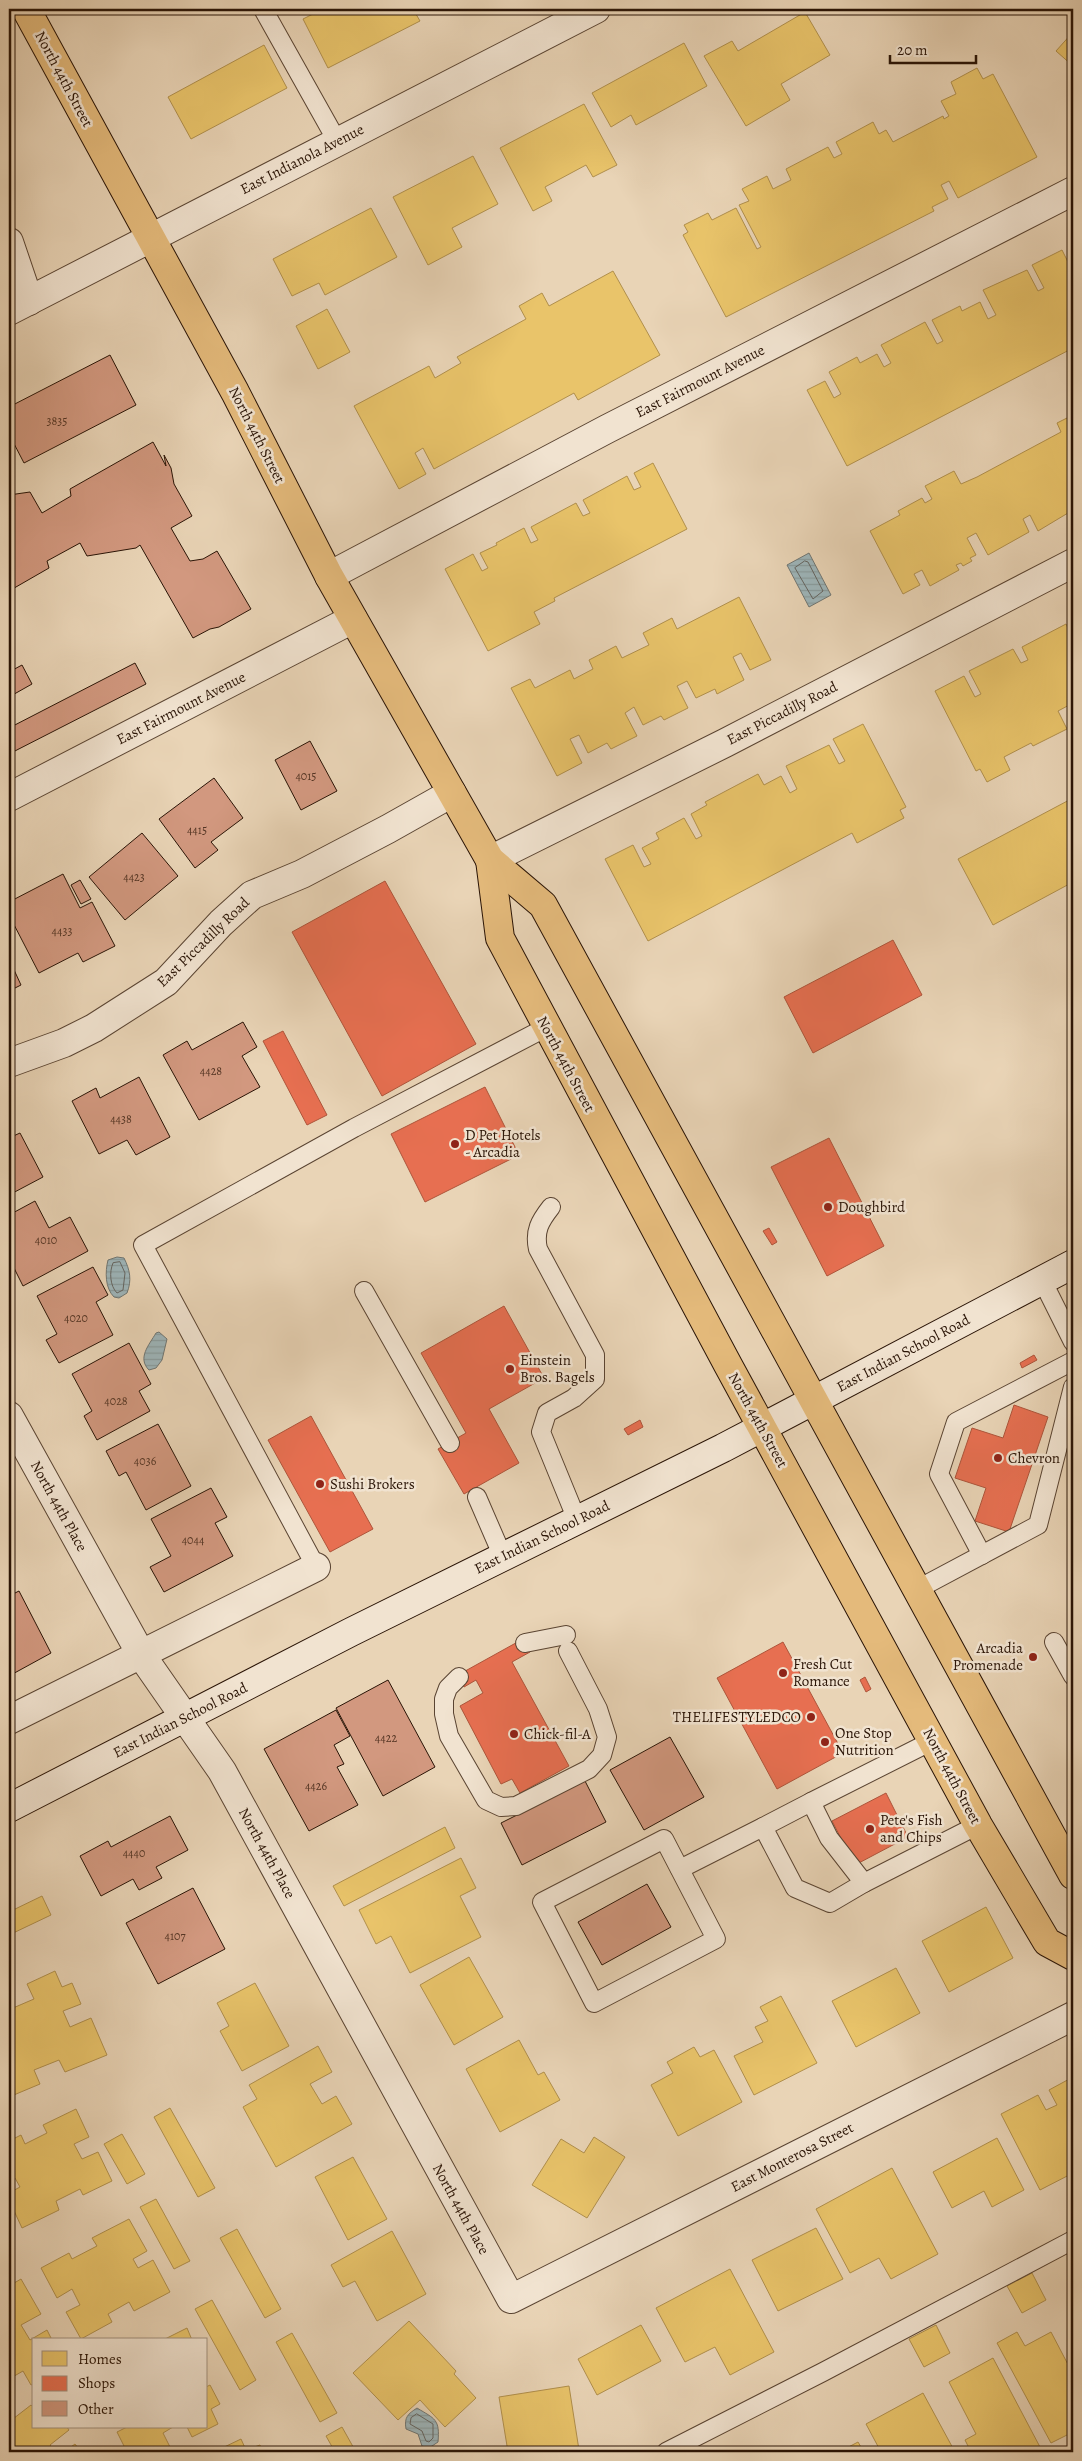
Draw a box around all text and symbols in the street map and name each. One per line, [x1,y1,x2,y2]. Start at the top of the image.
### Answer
street label: North 44th Street [30,27,98,131]
scale bar [890,32,976,64]
text: 20 m [897,40,928,60]
street label: East Indianola Avenue [237,119,367,199]
street label: East Fairmount Avenue [632,340,768,422]
street label: North 44th Street [224,383,290,487]
house number: 3835 [47,413,67,429]
street label: East Fairmount Avenue [113,667,249,749]
street label: East Piccadilly Road [723,676,842,750]
house number: 4015 [295,768,317,784]
house number: 4415 [187,822,207,838]
house number: 4423 [123,869,145,885]
street label: East Piccadilly Road [152,892,254,991]
house number: 4433 [52,923,72,939]
street label: North 44th Street [532,1012,600,1116]
house number: 4428 [200,1063,222,1079]
house number: 4438 [110,1111,132,1127]
place label: D Pet Hotels - Arcadia [465,1125,541,1162]
marker: D Pet Hotels - Arcadia [449,1138,461,1150]
place label: Doughbird [838,1197,906,1217]
marker: Doughbird [822,1201,834,1213]
house number: 4010 [35,1232,57,1248]
street label: East Indian School Road [833,1309,974,1397]
house number: 4020 [64,1310,88,1326]
place label: Einstein Bros. Bagels [520,1350,595,1387]
marker: Einstein Bros. Bagels [504,1363,516,1375]
street label: North 44th Street [724,1369,792,1471]
house number: 4028 [104,1393,128,1409]
place label: Chevron [1008,1448,1060,1468]
marker: Chevron [992,1452,1004,1464]
house number: 4036 [134,1453,157,1469]
street label: North 44th Place [26,1457,92,1555]
place label: Sushi Brokers [330,1474,415,1494]
marker: Sushi Brokers [314,1478,326,1490]
street label: East Indian School Road [471,1495,614,1578]
house number: 4044 [182,1532,205,1548]
place label: Arcadia Promenade [953,1638,1023,1675]
marker: Arcadia Promenade [1027,1651,1039,1663]
place label: Fresh Cut Romance [793,1654,852,1691]
marker: Fresh Cut Romance [777,1667,789,1679]
street label: East Indian School Road [109,1677,251,1763]
place label: THELIFESTYLEDCO [673,1707,801,1727]
marker: THELIFESTYLEDCO [805,1711,817,1723]
place label: One Stop Nutrition [835,1723,894,1760]
place label: Chick-fil-A [524,1724,591,1744]
street label: North 44th Street [918,1724,986,1828]
marker: Chick-fil-A [508,1728,520,1740]
house number: 4422 [375,1730,397,1746]
marker: One Stop Nutrition [819,1736,831,1748]
house number: 4426 [305,1778,328,1794]
street label: North 44th Place [234,1804,300,1902]
place label: Pete's Fish and Chips [880,1810,943,1847]
marker: Pete's Fish and Chips [864,1823,876,1835]
house number: 4440 [123,1845,145,1861]
house number: 4107 [165,1928,186,1944]
street label: East Monterosa Street [727,2117,857,2197]
street label: North 44th Place [428,2160,494,2258]
legend [32,2338,208,2428]
text: Homes [78,2349,122,2369]
text: Shops [78,2373,115,2393]
text: Other [78,2399,114,2419]

